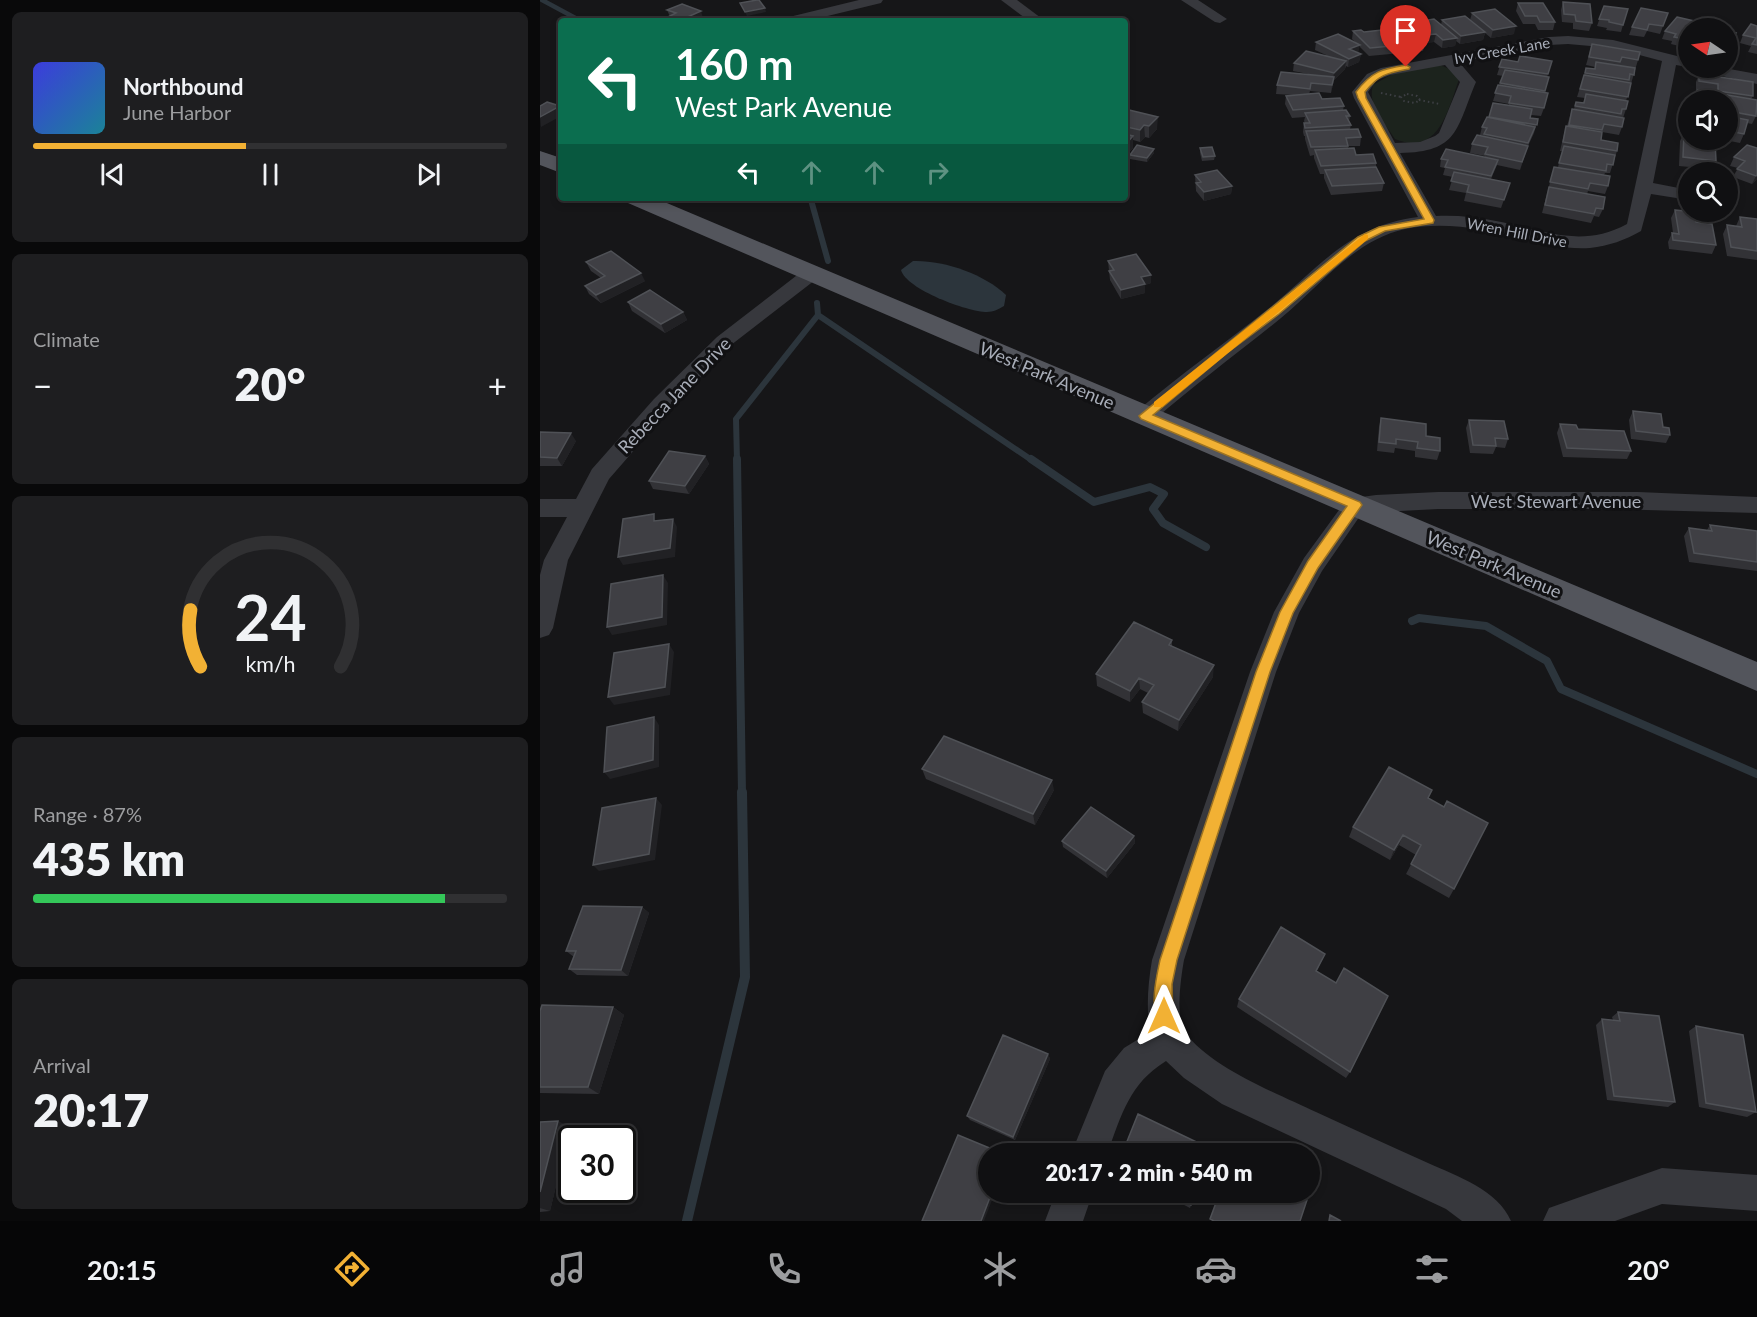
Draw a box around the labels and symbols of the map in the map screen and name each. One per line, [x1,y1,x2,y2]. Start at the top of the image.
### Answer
pin [1380,5,1431,67]
north arrow [1678,18,1738,78]
street label: Ivy Creek Lane [1453,33,1551,67]
street label: Wren Hill Drive [1465,213,1569,251]
street label: Rebecca Jane Drive [613,332,735,458]
street label: West Park Avenue [976,337,1118,413]
street label: West Stewart Avenue [1471,490,1641,512]
street label: West Park Avenue [1423,526,1565,602]
position arrow [1132,984,1196,1048]
speed limit sign: 30 [558,1125,636,1203]

